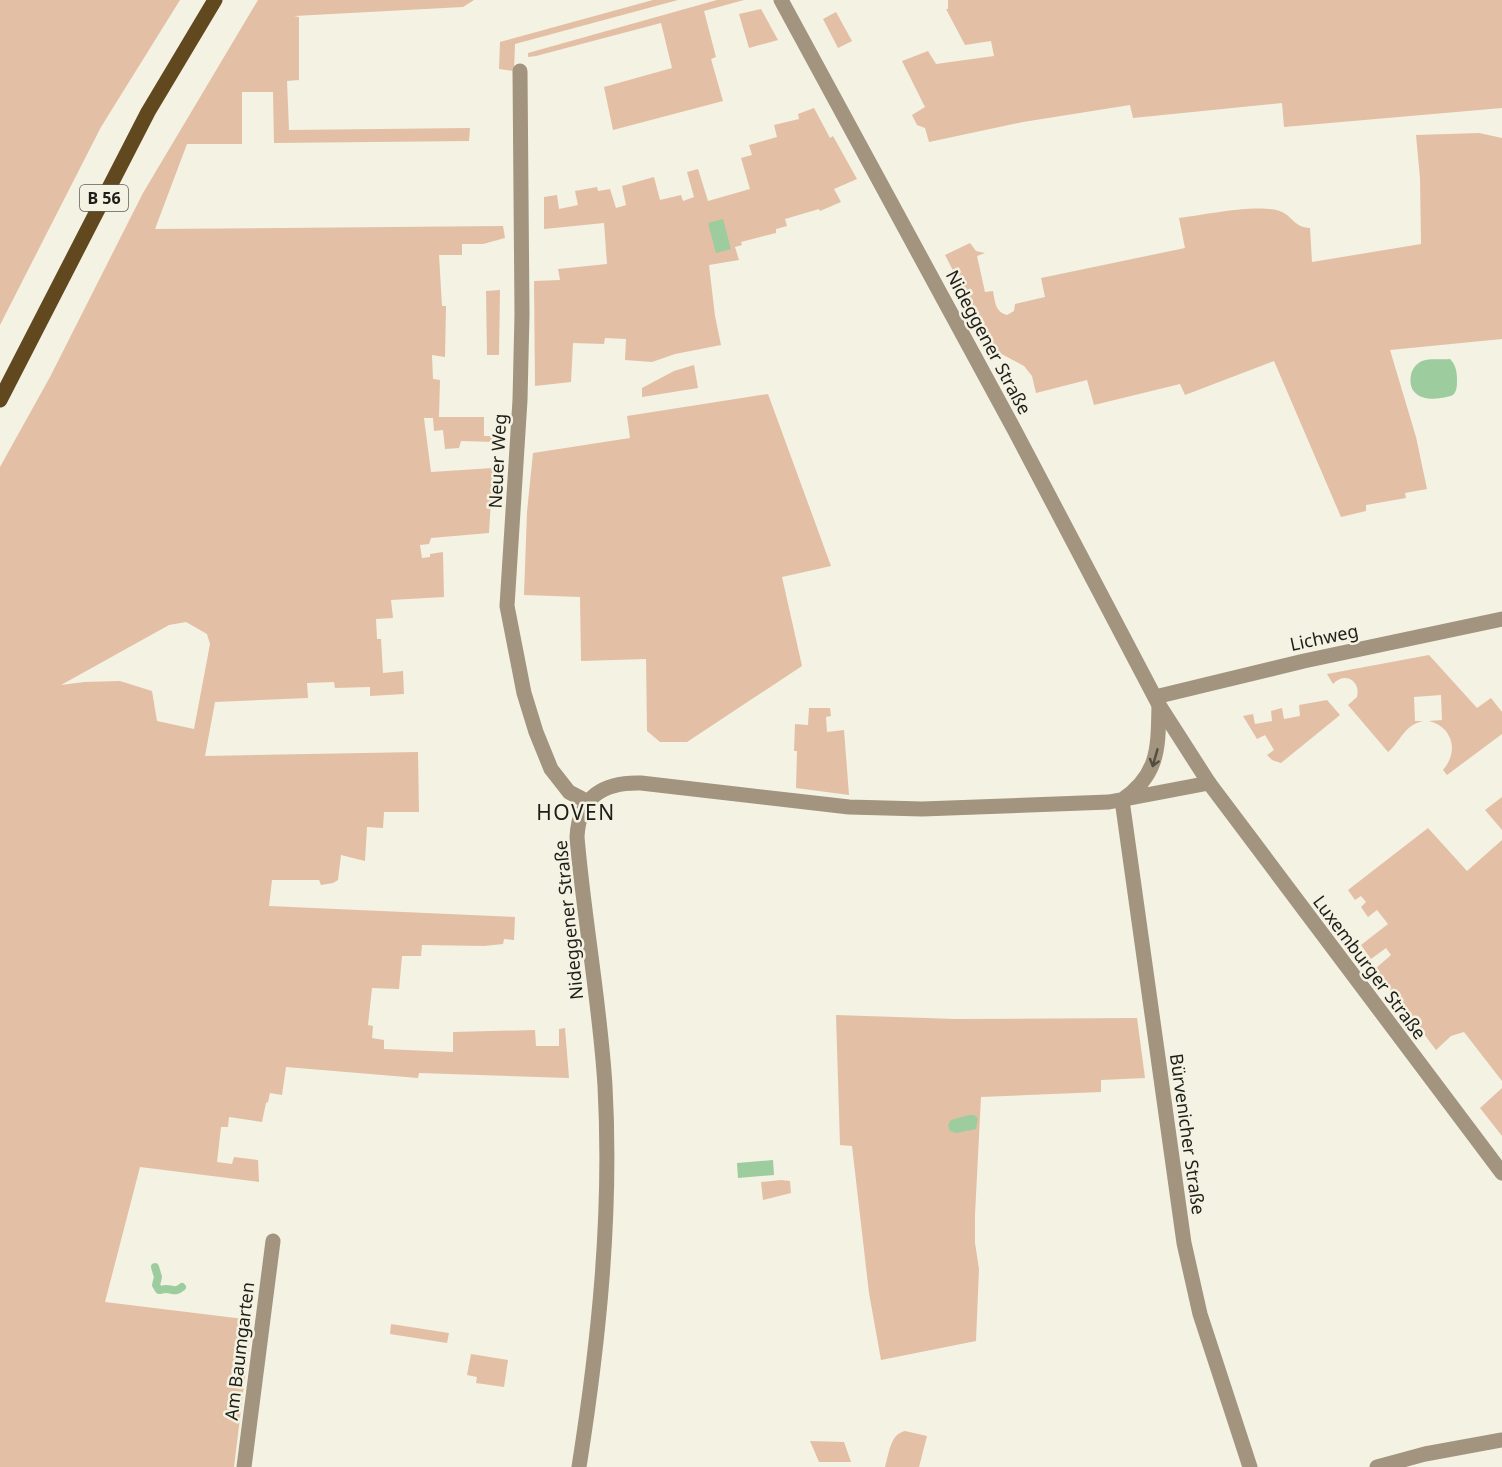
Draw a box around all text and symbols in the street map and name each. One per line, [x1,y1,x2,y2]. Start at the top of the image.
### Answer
road number: B 56 [80,185,128,211]
street label: Nideggener Straße [941,266,1037,418]
street label: Neuer Weg [483,413,511,509]
street label: Lichweg [1288,618,1360,656]
one-way arrow [1148,748,1160,767]
district label: HOVEN [536,798,616,826]
street label: Nideggener Straße [548,839,588,1001]
street label: Luxemburger Straße [1308,890,1432,1044]
street label: Bürvenicher Straße [1165,1052,1211,1216]
street label: Am Baumgarten [219,1280,259,1422]

